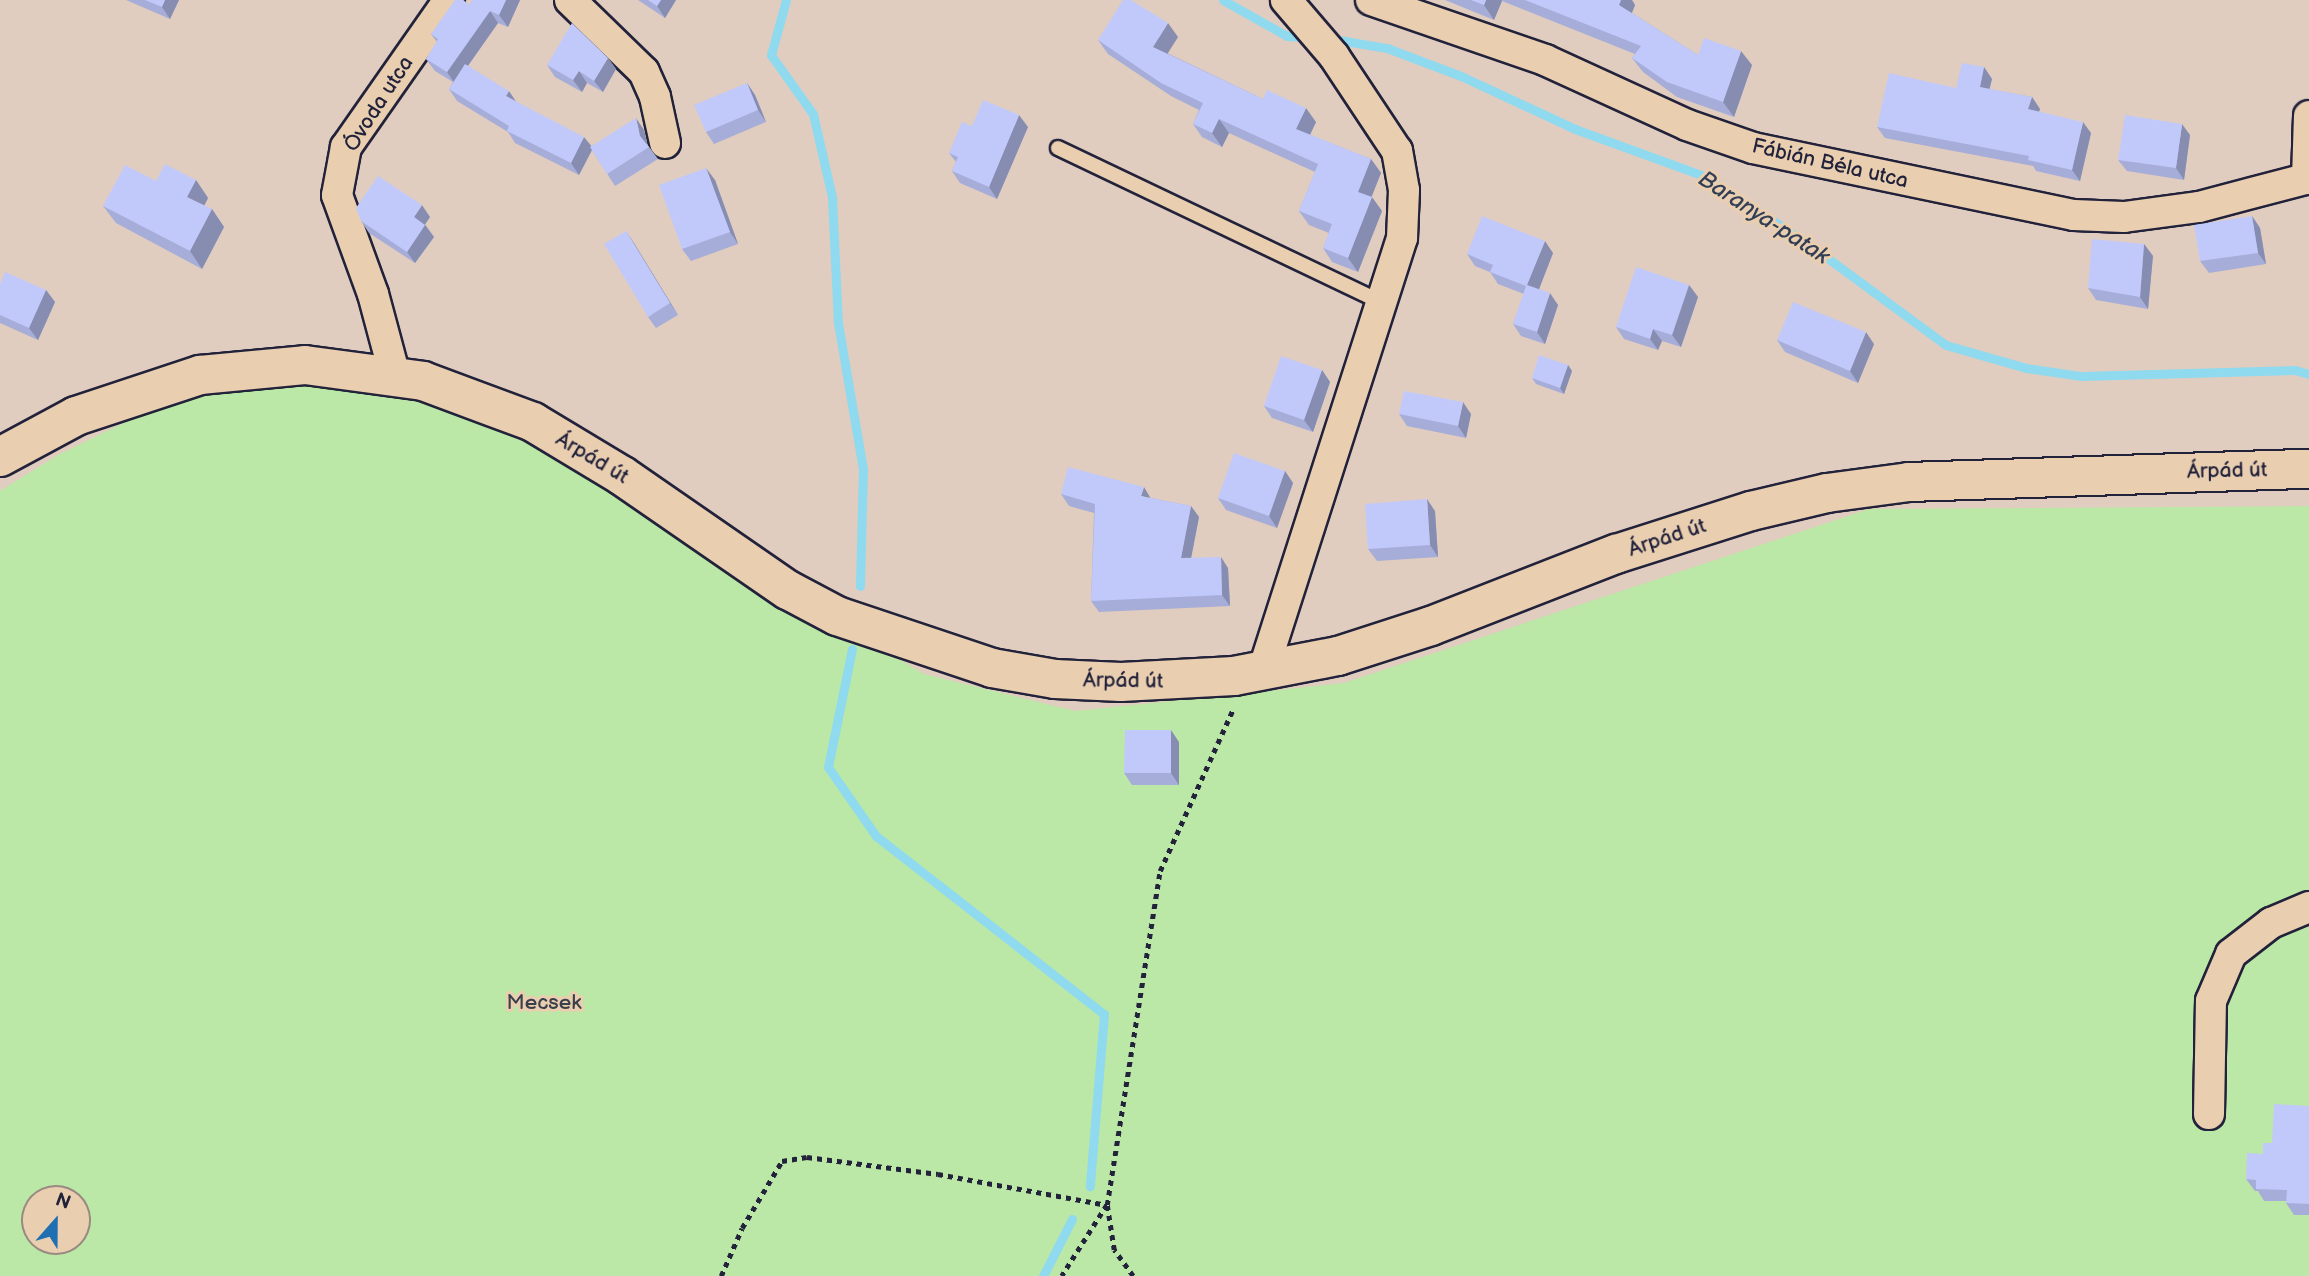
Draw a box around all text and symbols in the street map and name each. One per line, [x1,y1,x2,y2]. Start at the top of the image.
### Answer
street label: Óvoda utca [339,52,419,156]
street label: Fábián Béla utca [1749,134,1911,194]
water label: Baranya-patak [1693,165,1835,271]
street label: Árpád út [551,427,633,489]
street label: Árpád út [2187,458,2267,484]
street label: Árpád út [1625,514,1709,562]
street label: Árpád út [1083,668,1163,694]
park label: Mecsek [507,990,581,1016]
north arrow [21,1185,91,1255]
text: N [52,1189,74,1215]

